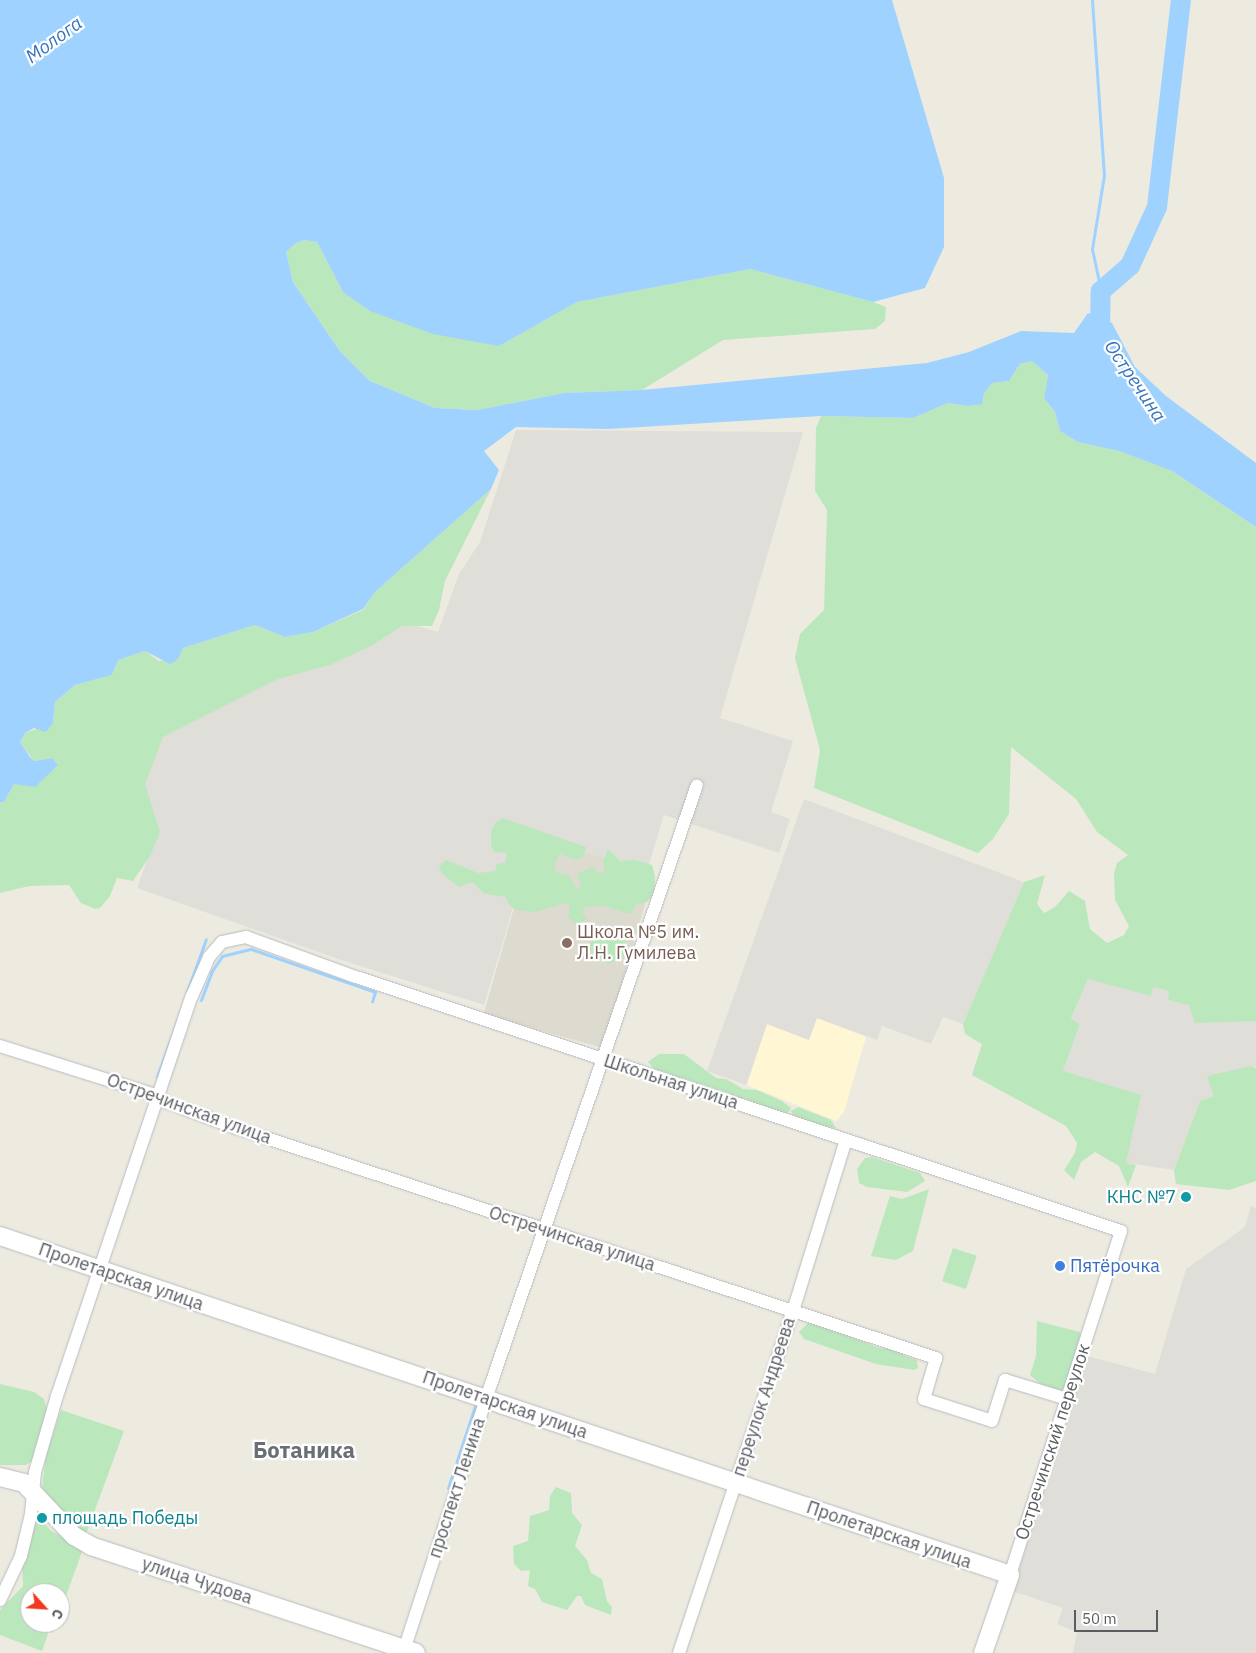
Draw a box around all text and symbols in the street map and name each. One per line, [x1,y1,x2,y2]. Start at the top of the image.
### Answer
water label: Молога [21,12,87,68]
water label: Остречина [1099,336,1171,426]
place label: Школа №5 им. Л.Н. Гумилева [577,922,699,964]
marker: Школа №5 им. Л.Н. Гумилева [561,937,573,949]
street label: Школьная улица [601,1050,741,1114]
street label: Остречинская улица [104,1069,274,1149]
place label: КНС №7 [1107,1186,1176,1208]
marker: КНС №7 [1180,1191,1192,1203]
street label: Остречинская улица [486,1202,658,1276]
street label: Пролетарская улица [36,1239,206,1315]
place label: Пятёрочка [1070,1255,1160,1277]
marker: Пятёрочка [1054,1260,1066,1272]
street label: переулок Андреева [728,1315,800,1479]
street label: Остречинский переулок [1011,1341,1095,1543]
street label: Пролетарская улица [420,1367,590,1443]
street label: проспект Ленина [424,1415,490,1561]
district label: Ботаника [253,1437,355,1463]
street label: Пролетарская улица [804,1497,974,1573]
place label: площадь Победы [52,1507,198,1529]
marker: площадь Победы [36,1512,48,1524]
street label: улица Чудова [139,1553,255,1609]
north arrow [20,1583,70,1633]
scale bar [1076,1600,1160,1632]
text: С [47,1606,68,1622]
text: 50 m [1082,1609,1117,1628]

